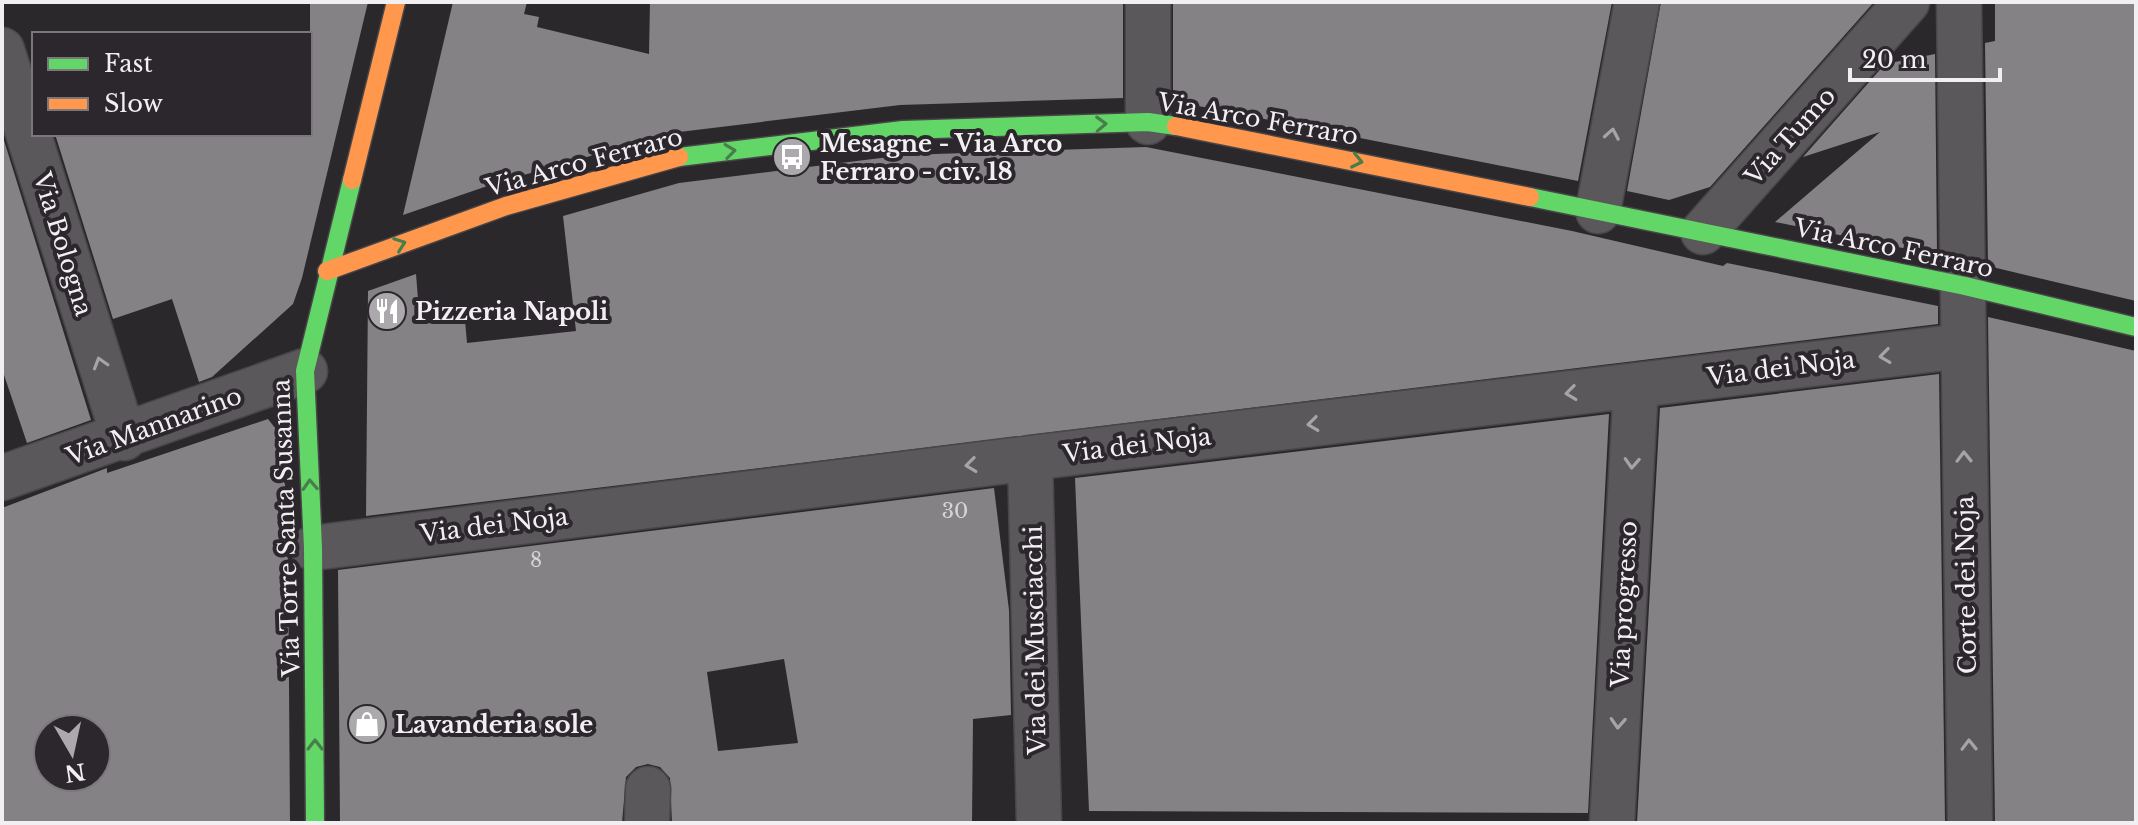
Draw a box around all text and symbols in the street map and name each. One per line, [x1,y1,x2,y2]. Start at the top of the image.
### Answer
legend [32,32,312,136]
scale bar [1850,32,2000,82]
text: 20 m [1862,45,1927,74]
text: Fast [104,49,152,78]
street label: Via Tumo [1738,81,1841,192]
street label: Via Arco Ferraro [1155,87,1360,151]
text: Slow [104,89,163,118]
one-way arrow [1095,115,1108,132]
street label: Via Arco Ferraro [481,122,686,203]
one-way arrow [1603,127,1620,141]
place label: Mesagne - Via Arco Ferraro - civ. 18 [820,129,1062,186]
bus stop icon: Mesagne - Via Arco Ferraro - civ. 18 [771,136,813,178]
one-way arrow [724,143,737,160]
one-way arrow [1350,152,1364,169]
street label: Via Bologna [27,168,99,320]
street label: Via Arco Ferraro [1791,213,1996,283]
one-way arrow [392,238,406,254]
restaurant icon: Pizzeria Napoli [366,290,408,332]
place label: Pizzeria Napoli [415,297,609,326]
street label: Via dei Noja [1704,344,1857,392]
one-way arrow [1878,347,1891,364]
one-way arrow [94,357,110,371]
street label: Via Torre Santa Susanna [266,378,306,678]
street label: Via Mannarino [61,381,246,472]
one-way arrow [1564,385,1577,402]
one-way arrow [1306,415,1320,432]
street label: Via dei Noja [1060,421,1213,469]
one-way arrow [1955,450,1973,463]
one-way arrow [965,456,978,473]
one-way arrow [1624,457,1641,470]
one-way arrow [302,478,319,491]
street label: Corte dei Noja [1950,495,1982,674]
house number: 30 [942,499,968,523]
street label: Via dei Noja [417,501,570,549]
street label: Via progresso [1605,520,1643,689]
street label: Via dei Musciacchi [1019,525,1052,756]
house number: 8 [530,548,542,572]
shop icon: Lavanderia sole [346,703,388,745]
place label: Lavanderia sole [395,710,593,739]
north arrow [32,713,112,793]
one-way arrow [1610,717,1627,730]
one-way arrow [306,738,324,751]
one-way arrow [1960,738,1977,751]
text: N [62,757,87,787]

